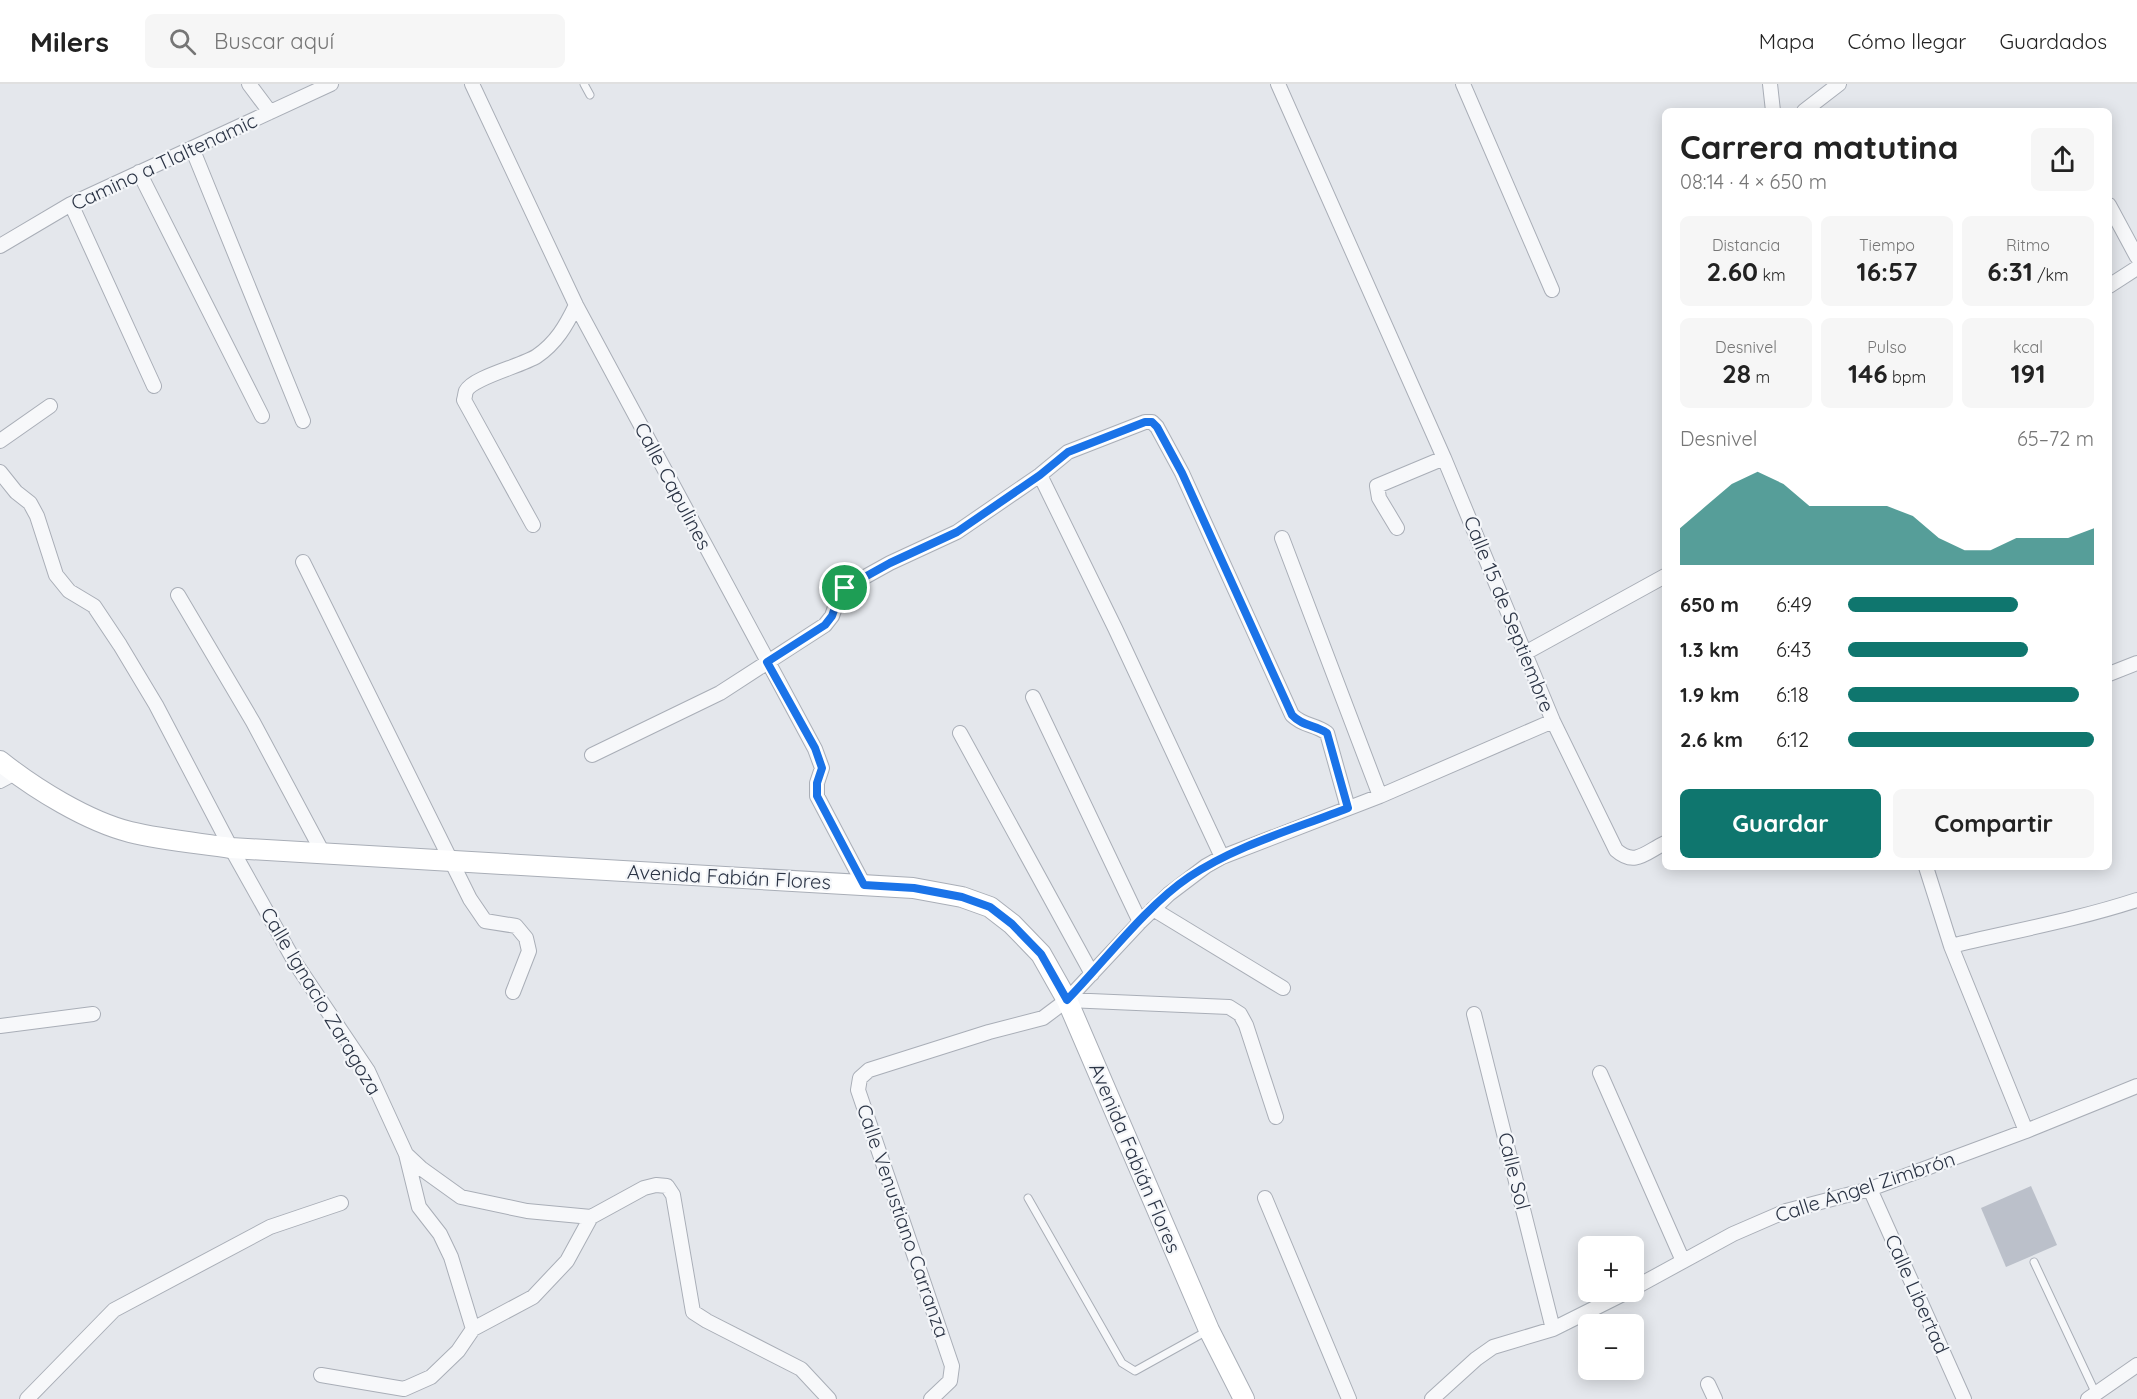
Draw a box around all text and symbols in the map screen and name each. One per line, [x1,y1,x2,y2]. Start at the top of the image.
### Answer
search box [145,14,565,68]
text: Milers [30,24,109,59]
icon: search [166,25,199,58]
text: Buscar aquí [214,27,334,55]
text: Mapa [1759,28,1814,54]
text: Cómo llegar [1847,28,1966,54]
text: Guardados [1999,28,2107,54]
street label: Camino a Tlaltenamic [67,107,261,216]
text: Carrera matutina [1680,126,1958,167]
button: share [2031,128,2094,191]
text: 08:14 · 4 × 650 m [1680,169,1827,194]
text: Distancia [1712,235,1780,255]
text: Tiempo [1859,235,1915,255]
text: Ritmo [2006,235,2050,255]
text: 2.60 [1706,255,1758,288]
text: 16:57 [1857,255,1917,288]
text: 6:31 [1987,255,2033,288]
text: km [1758,265,1786,285]
text: /km [2033,265,2069,285]
text: Desnivel [1715,337,1777,357]
text: Pulso [1867,337,1907,357]
text: kcal [2013,337,2043,357]
text: 28 [1722,357,1751,390]
text: 146 [1848,357,1888,390]
text: 191 [2011,357,2046,390]
text: m [1751,367,1770,387]
text: bpm [1888,367,1926,387]
street label: Calle Capulines [629,418,718,554]
text: Desnivel [1680,426,1757,451]
text: 65–72 m [2017,426,2094,451]
street label: Calle 15 de Septiembre [1459,512,1560,716]
pin [819,562,870,613]
icon: arrive [828,571,861,604]
text: 650 m [1680,592,1739,617]
text: 6:49 [1776,592,1812,617]
text: 1.3 km [1680,637,1739,662]
text: 6:43 [1776,637,1812,662]
text: 1.9 km [1680,682,1740,707]
text: 6:18 [1776,682,1809,707]
text: 2.6 km [1680,727,1743,752]
text: 6:12 [1776,727,1809,752]
button: Guardar [1680,789,1881,858]
button: Compartir [1893,789,2094,858]
street label: Avenida Fabián Flores [626,859,832,894]
street label: Calle Ignacio Zaragoza [255,902,387,1099]
street label: Avenida Fabián Flores [1084,1059,1187,1257]
street label: Calle Venustiano Carranza [852,1101,955,1341]
street label: Calle Sol [1493,1130,1536,1212]
street label: Calle Ángel Zimbrón [1772,1146,1958,1227]
street label: Calle Libertad [1880,1230,1955,1357]
map controls [1578,1236,1644,1380]
button: + [1578,1236,1644,1302]
button: − [1578,1314,1644,1380]

